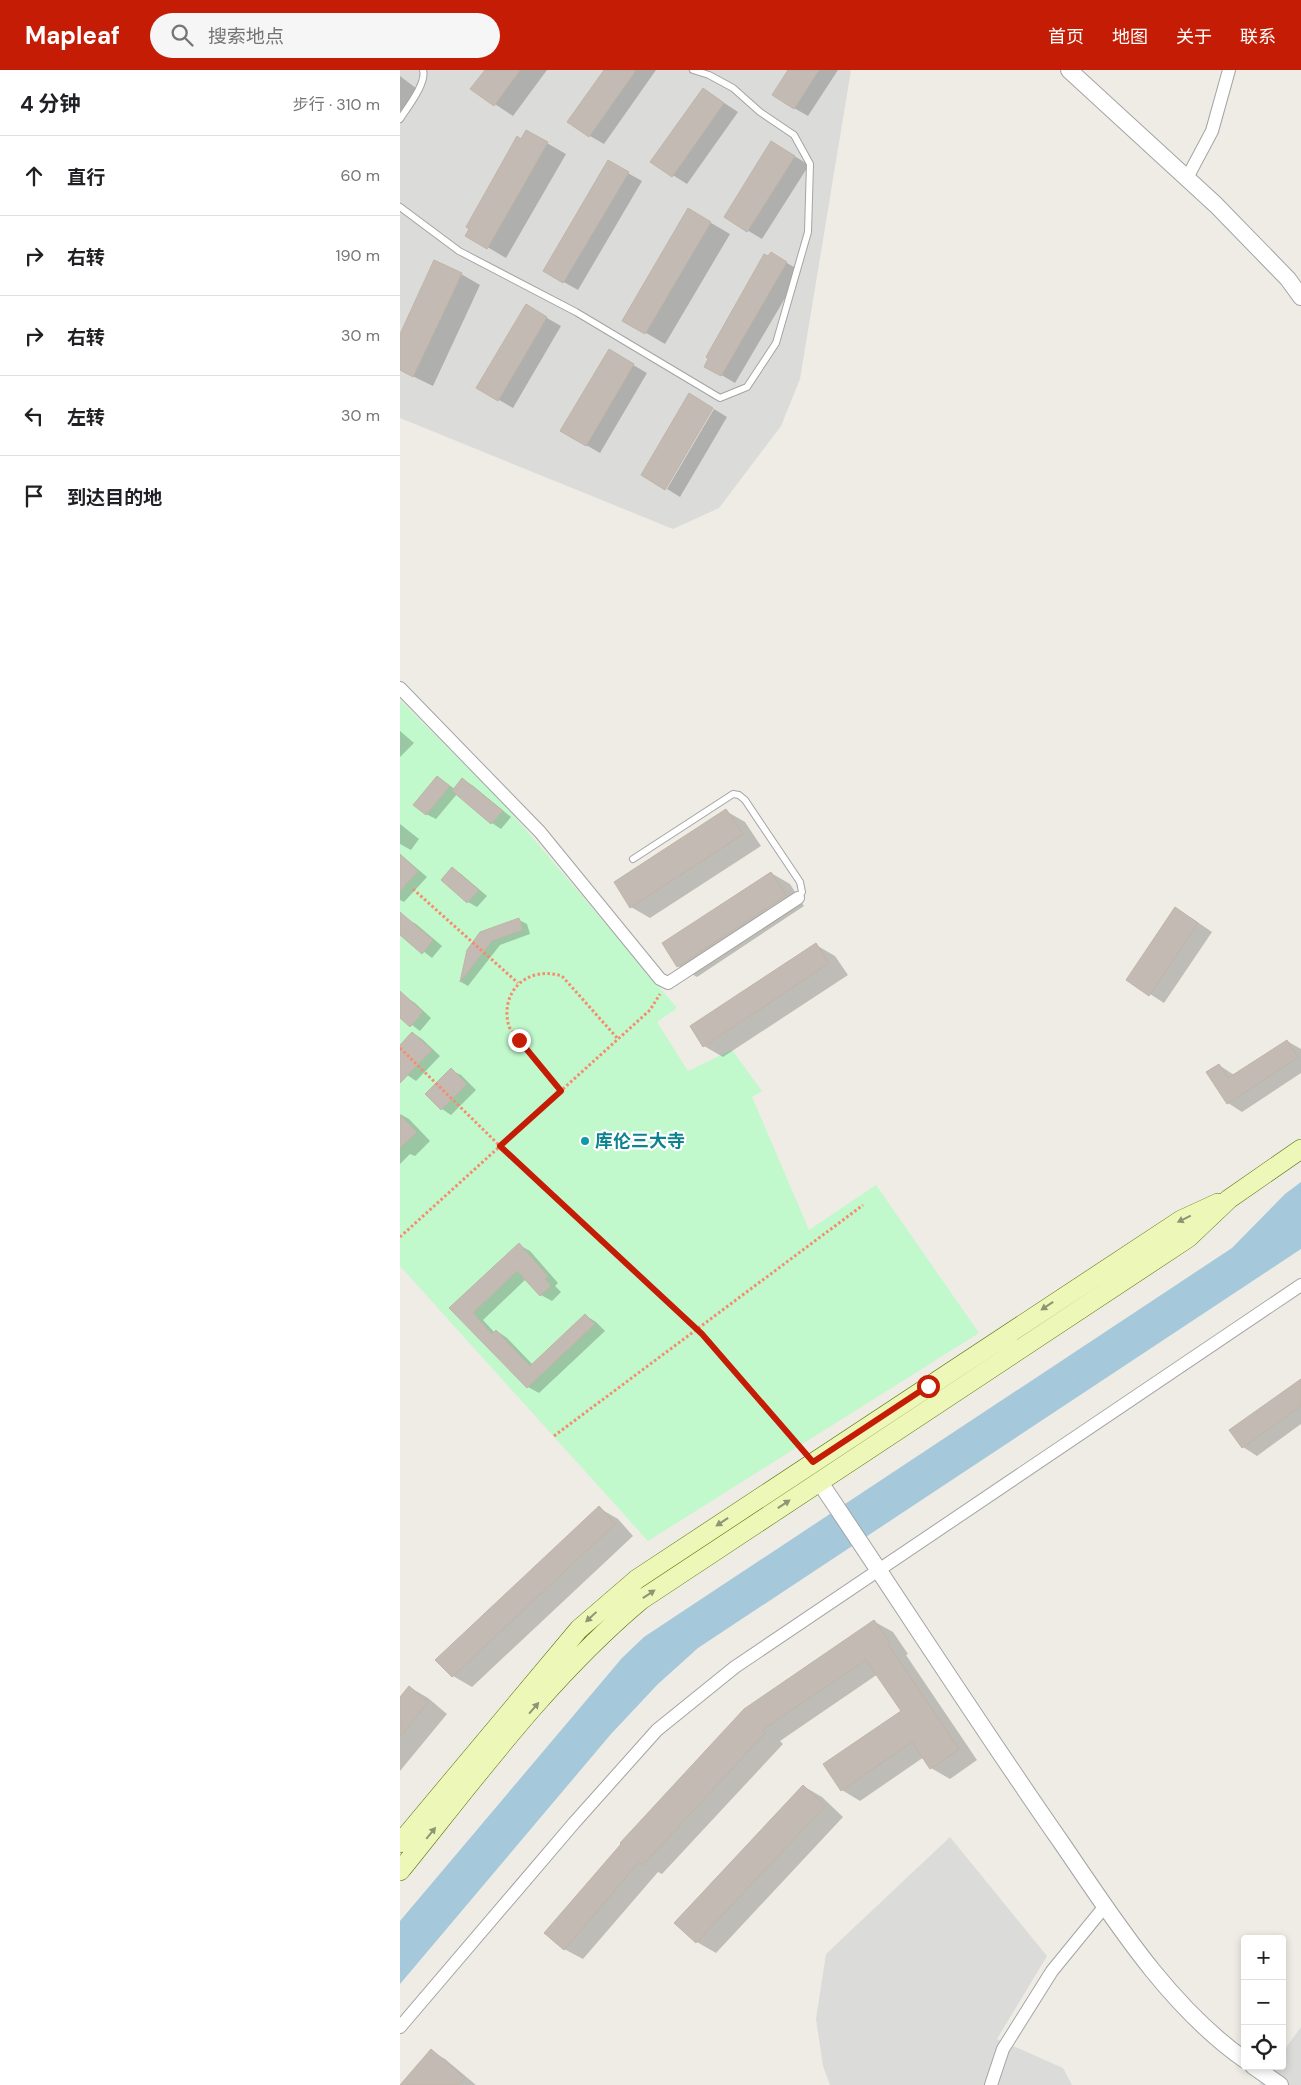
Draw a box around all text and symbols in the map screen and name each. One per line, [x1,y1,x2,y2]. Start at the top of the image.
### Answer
search box [150,13,500,58]
text: Mapleaf [25,20,120,51]
icon: search [168,21,196,49]
text: 搜索地点 [208,24,284,49]
text: 首页 [1048,25,1084,49]
text: 地图 [1112,25,1148,49]
text: 关于 [1176,25,1212,49]
text: 联系 [1240,25,1276,49]
text: 4 分钟 [20,90,81,118]
text: 步行 · 310 m [293,94,380,115]
icon: ahead [20,162,48,190]
text: 直行 [67,165,105,190]
text: 60 m [340,165,380,186]
icon: right [20,242,48,270]
text: 右转 [67,245,105,270]
text: 190 m [336,245,380,266]
icon: right [20,322,48,350]
text: 右转 [67,325,105,350]
text: 30 m [341,325,380,346]
icon: left [20,402,48,430]
text: 左转 [67,405,105,430]
text: 30 m [341,405,380,426]
icon: arrive [20,482,48,510]
text: 到达目的地 [67,485,162,510]
route end [508,1029,531,1052]
place label: 库伦三大寺 [595,1129,685,1153]
marker: 库伦三大寺 [579,1135,591,1147]
one-way arrow [1177,1215,1191,1223]
one-way arrow [1041,1301,1054,1311]
route start [917,1375,940,1398]
one-way arrow [778,1499,791,1509]
one-way arrow [716,1517,729,1527]
one-way arrow [643,1589,656,1599]
one-way arrow [586,1611,598,1623]
one-way arrow [529,1702,540,1715]
one-way arrow [425,1827,436,1840]
map controls [1241,1935,1286,2070]
button: + [1241,1935,1286,1980]
button: − [1241,1980,1286,2025]
button: locate [1241,2025,1286,2070]

